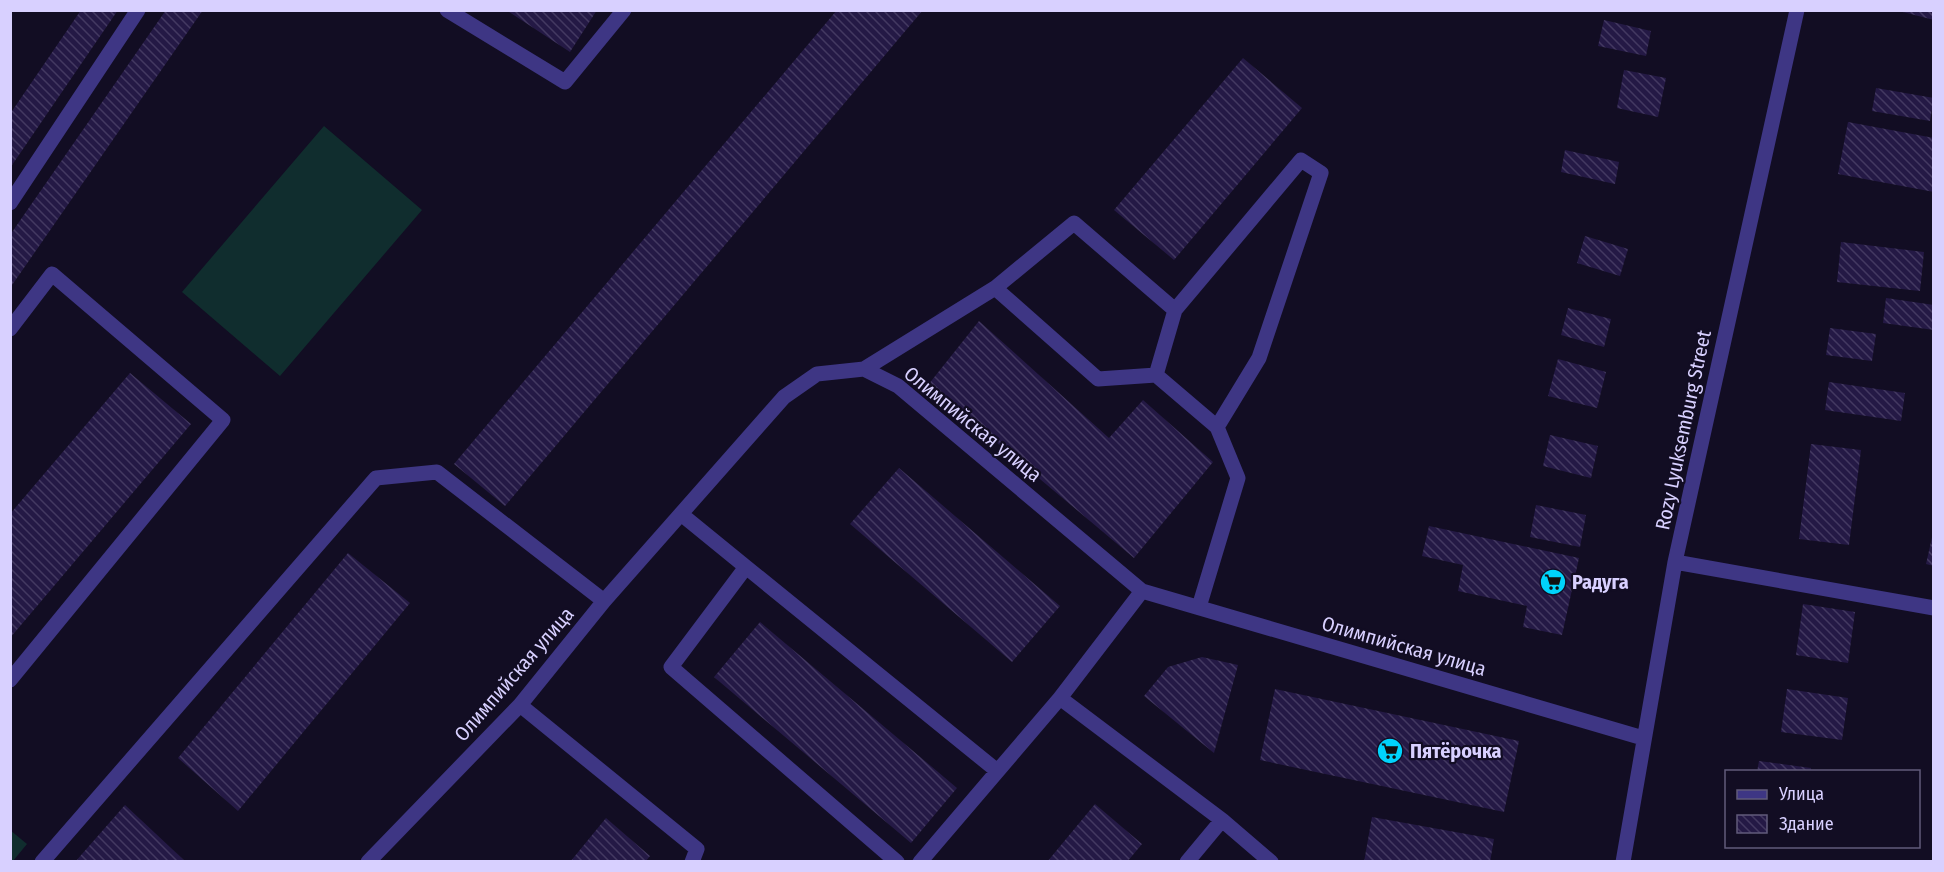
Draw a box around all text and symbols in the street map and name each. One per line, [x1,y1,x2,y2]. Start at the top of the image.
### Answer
street label: Rozy Lyuksemburg Street [1650,328,1716,532]
street label: Олимпийская улица [899,361,1047,487]
supermarket icon: Радуга [1538,567,1568,597]
place label: Радуга [1572,570,1629,594]
street label: Олимпийская улица [449,602,579,746]
street label: Олимпийская улица [1319,611,1489,681]
supermarket icon: Пятёрочка [1375,736,1405,766]
place label: Пятёрочка [1410,739,1502,763]
legend [1725,770,1920,848]
text: Улица [1778,783,1824,805]
text: Здание [1779,813,1834,835]

